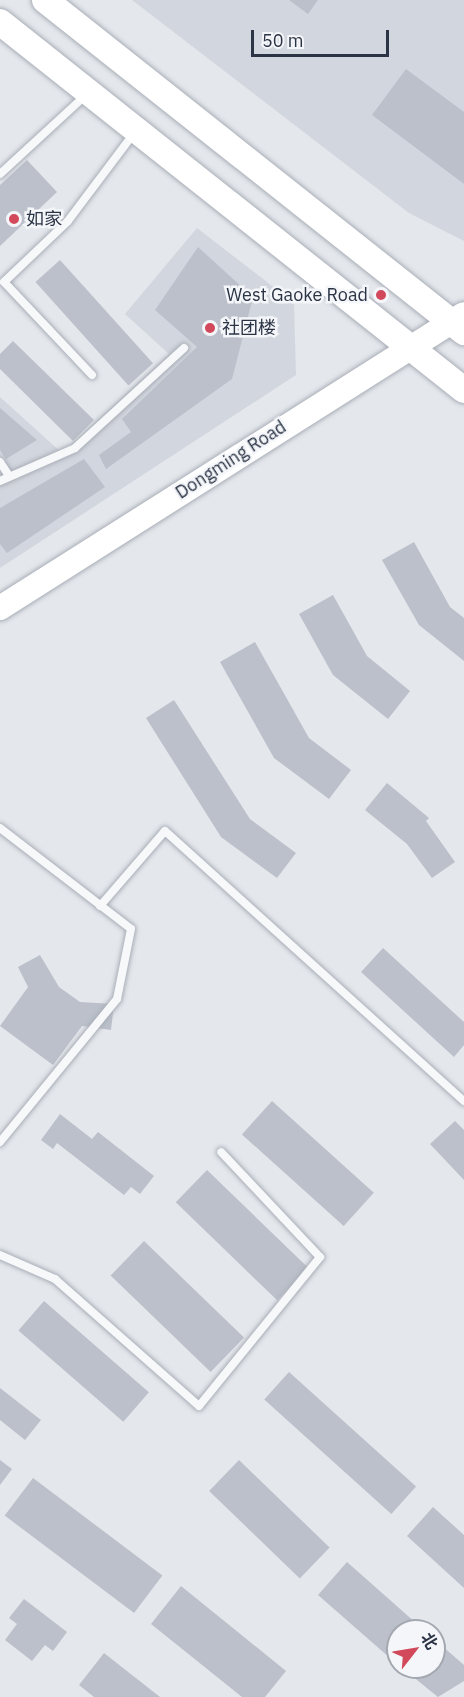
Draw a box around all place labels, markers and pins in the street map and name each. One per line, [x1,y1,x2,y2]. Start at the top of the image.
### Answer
place label: 如家 [26,208,62,230]
marker: 如家 [7,212,21,226]
place label: West Gaoke Road [226,284,368,306]
marker: West Gaoke Road [372,286,390,304]
place label: 社团楼 [222,317,276,339]
marker: 社团楼 [203,321,217,335]

